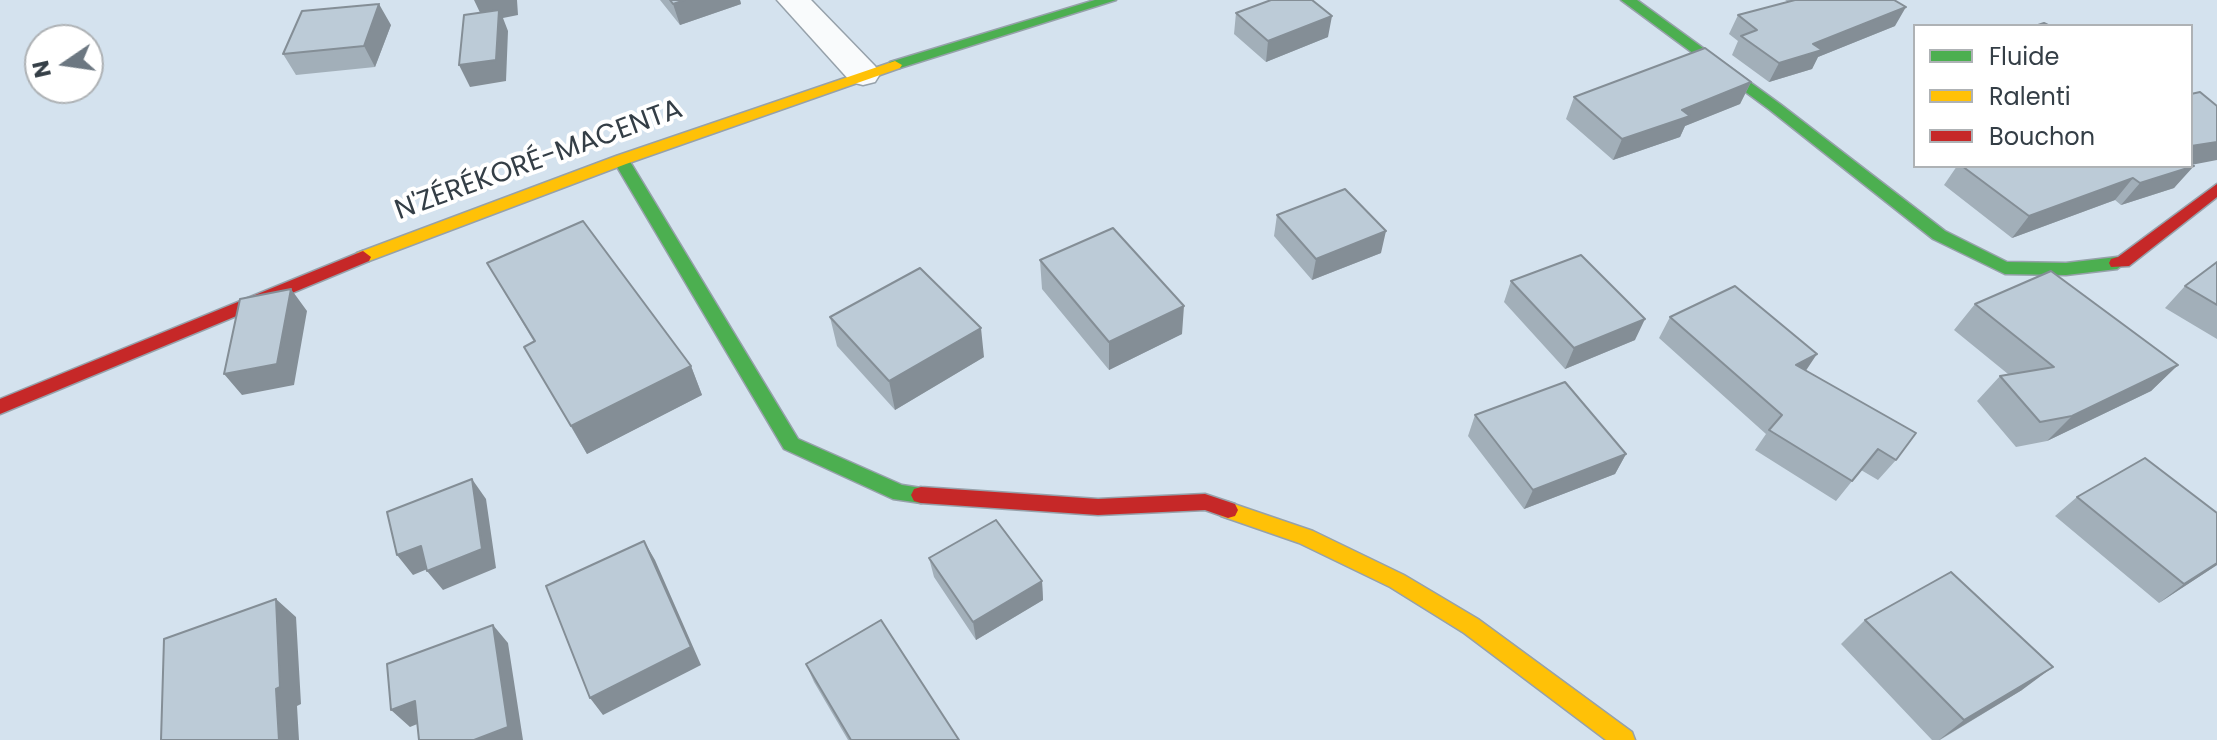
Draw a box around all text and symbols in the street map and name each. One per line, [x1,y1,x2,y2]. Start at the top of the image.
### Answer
north arrow [24,24,104,104]
legend [1913,24,2193,168]
text: Fluide [1989,40,2059,73]
text: N [25,58,59,81]
text: Ralenti [1989,80,2071,113]
street label: N'ZÉRÉKORÉ-MACENTA [391,93,687,229]
text: Bouchon [1989,120,2095,153]

